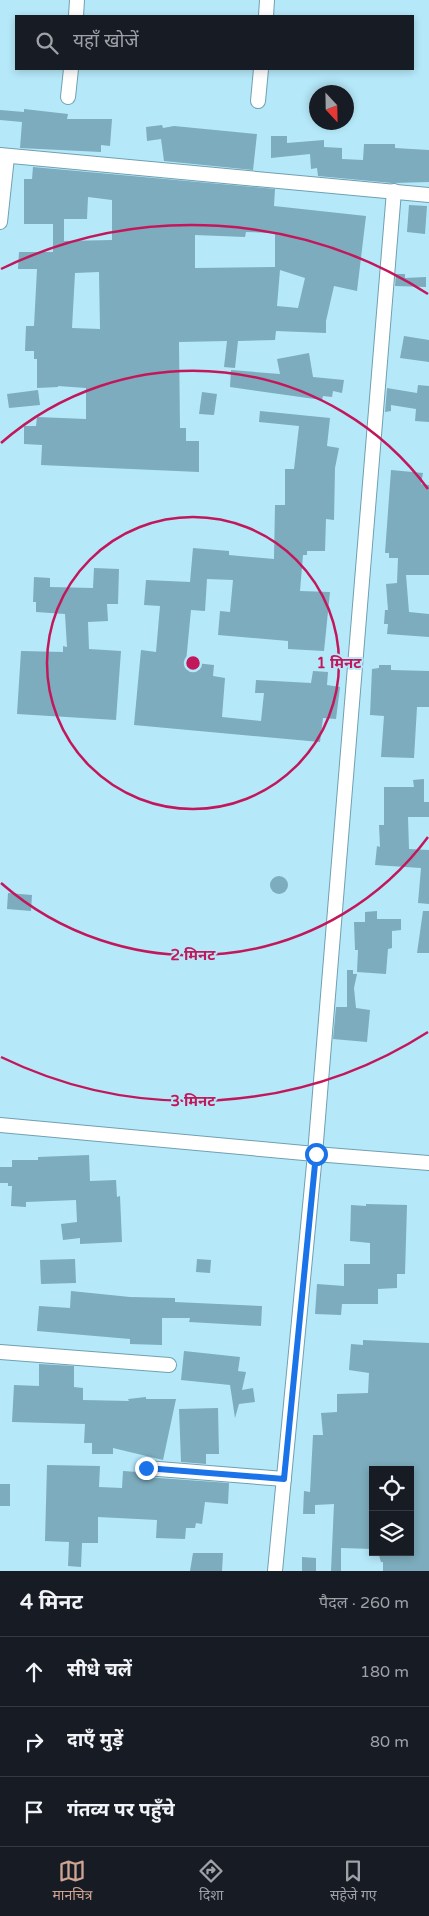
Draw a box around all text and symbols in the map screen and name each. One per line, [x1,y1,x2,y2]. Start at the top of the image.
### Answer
search box [15,15,414,70]
icon: search [33,29,61,57]
text: यहाँ खोजें [73,30,139,52]
north arrow [309,85,354,130]
centre of rings [184,654,202,672]
text: 1 मिनट [317,654,362,672]
text: 2 मिनट [171,946,216,964]
text: 3 मिनट [171,1092,216,1110]
route start [305,1143,328,1166]
route end [135,1457,158,1480]
map controls [369,1466,414,1556]
button: locate [369,1466,414,1511]
button: layers [369,1511,414,1556]
text: 4 मिनट [20,1590,83,1615]
text: पैदल · 260 m [319,1593,409,1613]
icon: ahead [20,1658,48,1686]
text: सीधे चलें [67,1659,132,1681]
text: 180 m [360,1662,409,1682]
icon: right [20,1728,48,1756]
text: दाएँ मुड़ें [67,1729,123,1751]
text: 80 m [370,1732,409,1752]
icon: arrive [20,1798,48,1826]
text: गंतव्य पर पहुँचे [67,1799,175,1821]
tab: मानचित्र [52,1857,92,1906]
tab: दिशा [197,1857,225,1906]
tab: सहेजे गए [330,1857,377,1906]

